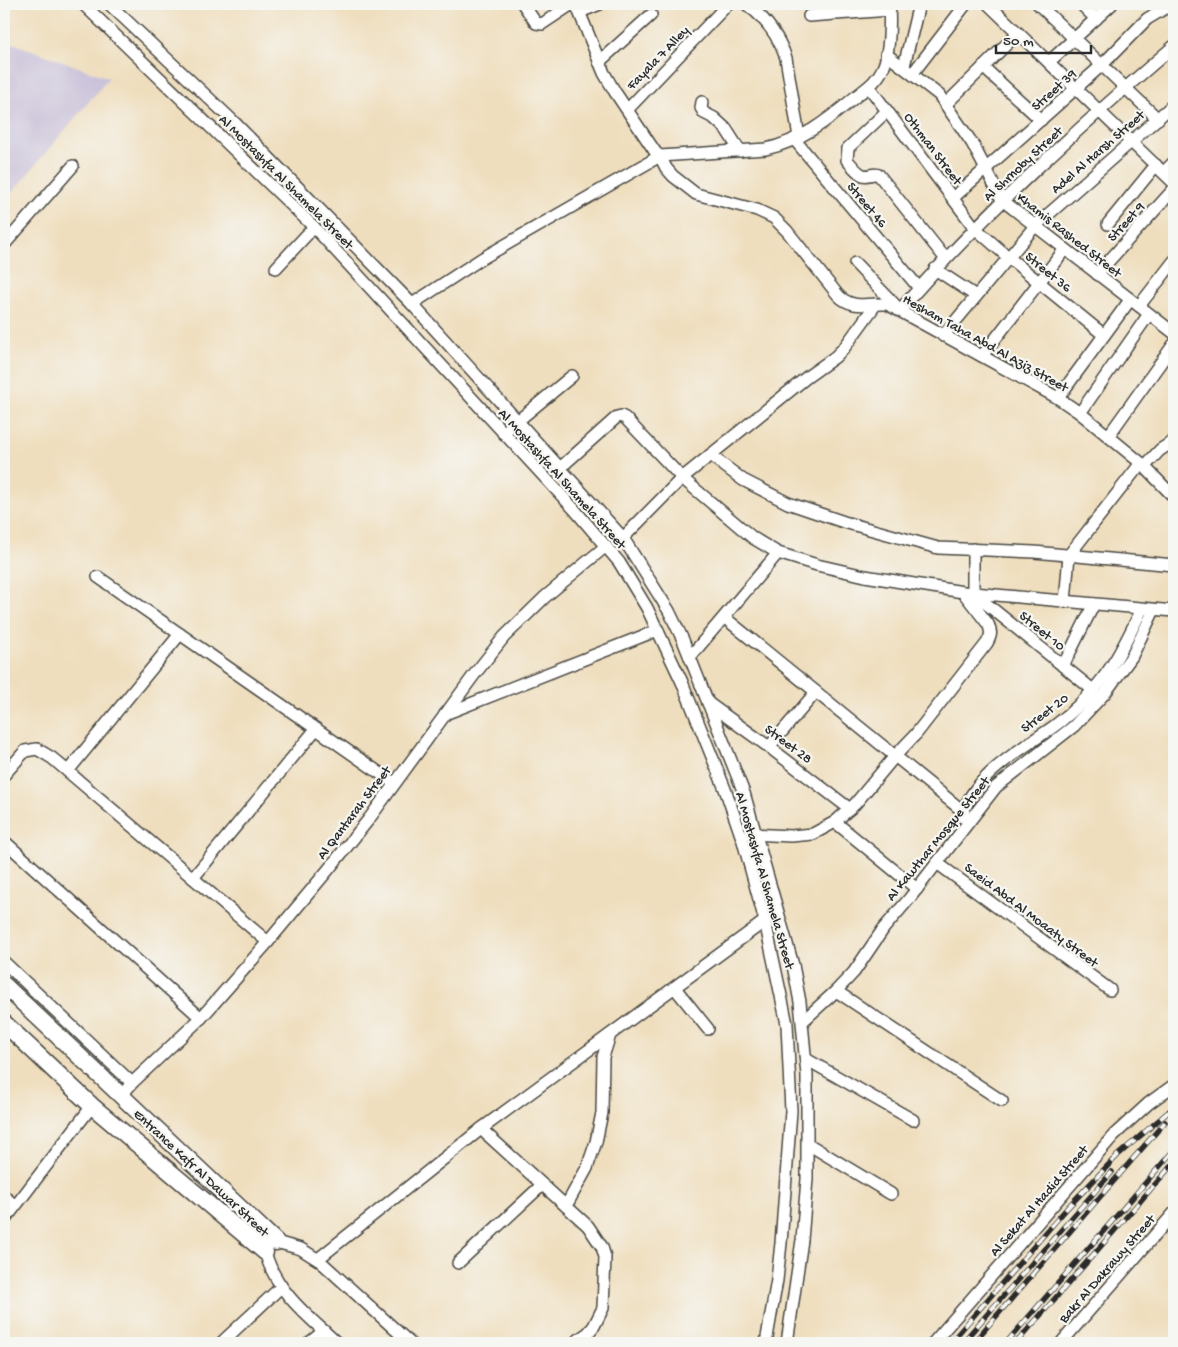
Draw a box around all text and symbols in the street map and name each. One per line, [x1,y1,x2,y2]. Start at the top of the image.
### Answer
scale bar [996,22,1090,54]
street label: Fayala 7 Alley [623,23,694,95]
text: 50 m [1003,33,1034,51]
street label: Street 39 [1029,66,1081,116]
street label: Adel Al Harsh Street [1048,107,1150,198]
street label: Othman Street [899,110,966,190]
street label: Al Mostashfa Al Shamela Street [214,112,357,255]
street label: Al Shrnoby Street [980,123,1068,206]
street label: Street 46 [842,179,891,233]
street label: Khamis Rashed Street [1013,190,1125,283]
street label: Street 9 [1105,199,1149,246]
street label: Street 36 [1021,249,1075,297]
street label: Hesham Taha Abd Al Aziz Street [899,291,1072,398]
street label: Al Mostashfa Al Shamela Street [493,406,630,554]
street label: Street 10 [1015,608,1068,656]
street label: Street 20 [1018,690,1073,737]
street label: Street 28 [760,722,815,769]
street label: Al Qantarah Street [314,762,397,864]
street label: Al Kawthar Mosque Street [883,773,995,905]
street label: Al Mostashfa Al Shamela Street [730,790,797,972]
street label: Saeid Abd Al Moaaty Street [960,860,1102,973]
street label: Entrance Kafr Al Dawar Street [129,1106,273,1242]
street label: Al Sekat Al Hadid Street [987,1142,1094,1261]
street label: Bakr Al Dakrawy Street [1055,1211,1161,1328]

